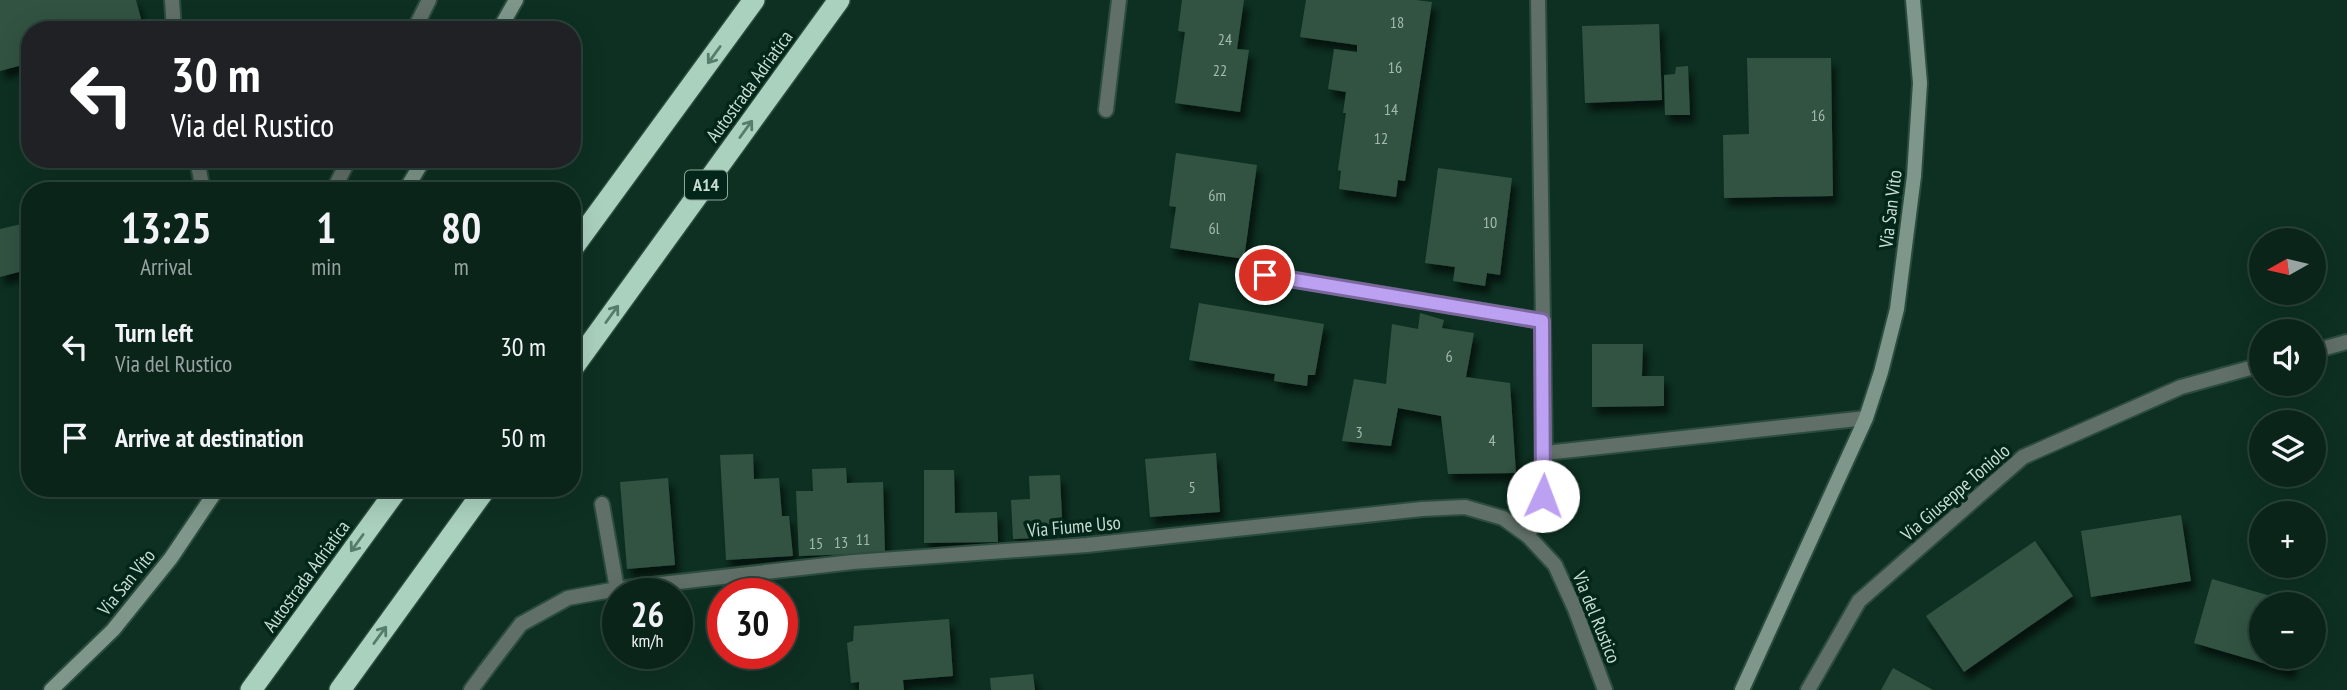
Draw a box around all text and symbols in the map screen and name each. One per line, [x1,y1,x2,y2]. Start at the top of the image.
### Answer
house number: 18 [1390,12,1404,32]
street label: Autostrada Adriatica [700,25,798,147]
house number: 24 [1218,29,1232,49]
text: 30 m [171,42,260,106]
one-way arrow [706,45,721,64]
icon: left [56,49,147,140]
house number: 16 [1388,57,1402,77]
house number: 22 [1213,60,1227,80]
house number: 14 [1384,99,1398,119]
text: Via del Rustico [171,104,334,146]
house number: 16 [1811,105,1825,125]
one-way arrow [738,120,753,139]
house number: 12 [1374,128,1388,148]
street label: Via San Vito [1873,169,1907,250]
road number: A14 [685,170,727,200]
house number: 6m [1208,185,1226,205]
text: 13:25 [121,200,212,255]
text: 1 [316,200,336,255]
text: 80 [441,200,481,255]
house number: 10 [1483,212,1497,232]
house number: 6l [1209,218,1220,238]
north arrow [2249,228,2326,304]
map controls [2249,228,2326,669]
pin [1235,245,1295,305]
text: Arrival [140,252,192,281]
text: min [311,252,341,281]
text: m [454,252,469,281]
icon: arrive [1246,256,1284,294]
one-way arrow [605,305,619,324]
text: Turn left [115,316,193,349]
button: sound [2249,319,2326,396]
icon: left [56,328,94,366]
text: 30 m [500,330,546,363]
house number: 6 [1445,346,1453,366]
text: Via del Rustico [115,349,232,378]
button: layers [2249,410,2326,487]
icon: arrive [56,419,94,457]
text: Arrive at destination [115,421,304,454]
text: 50 m [500,421,546,454]
house number: 3 [1355,422,1363,442]
house number: 4 [1488,430,1496,450]
street label: Via Giuseppe Toniolo [1895,438,2014,546]
position arrow [1506,459,1580,533]
house number: 5 [1188,477,1196,497]
button: + [2249,501,2326,578]
street label: Via Fiume Uso [1025,510,1122,542]
street label: Autostrada Adriatica [257,515,355,637]
house number: 11 [856,529,870,549]
house number: 13 [834,532,848,552]
one-way arrow [350,533,365,552]
house number: 15 [809,533,823,553]
street label: Via San Vito [91,544,160,621]
street label: Via del Rustico [1567,567,1626,666]
speed limit sign: 30 [707,578,798,669]
text: 26 [631,591,664,637]
button: − [2249,592,2326,669]
one-way arrow [373,626,387,645]
text: km/h [632,629,663,652]

